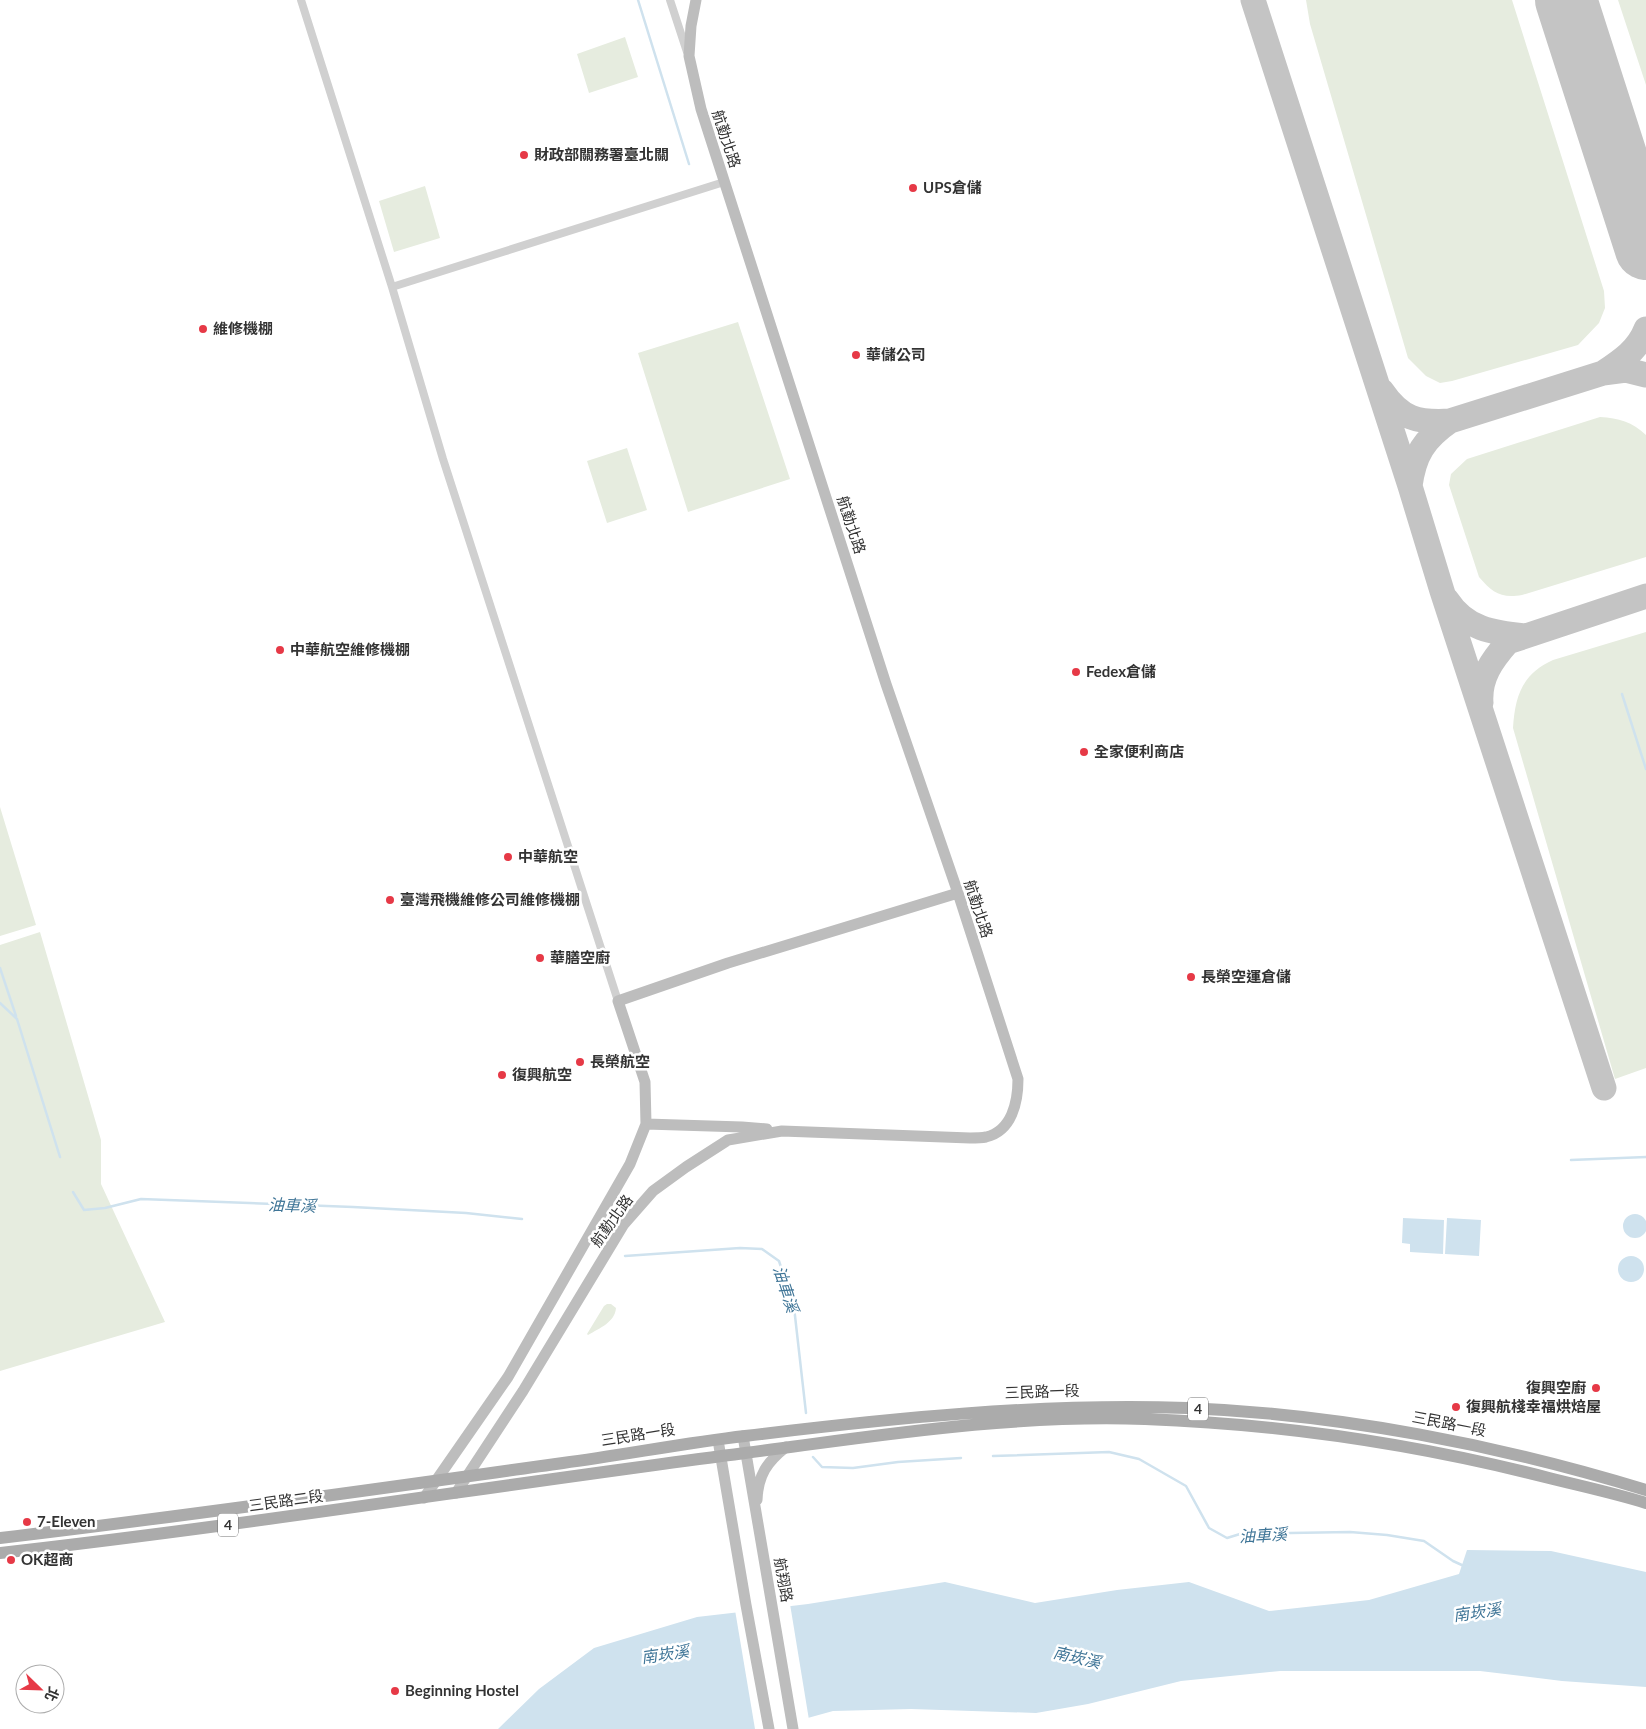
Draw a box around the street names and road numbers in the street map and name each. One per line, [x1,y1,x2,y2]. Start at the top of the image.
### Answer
street label: 航勤北路 [709,107,745,170]
street label: 航勤北路 [834,493,870,556]
street label: 航勤北路 [961,877,997,940]
street label: 航勤北路 [586,1191,636,1250]
street label: 三民路一段 [1004,1381,1080,1401]
road number: 4 [1188,1398,1208,1420]
street label: 三民路一段 [1411,1407,1488,1439]
street label: 三民路一段 [599,1419,676,1449]
street label: 三民路二段 [247,1486,324,1514]
road number: 4 [218,1514,238,1536]
street label: 航翔路 [771,1556,797,1604]

